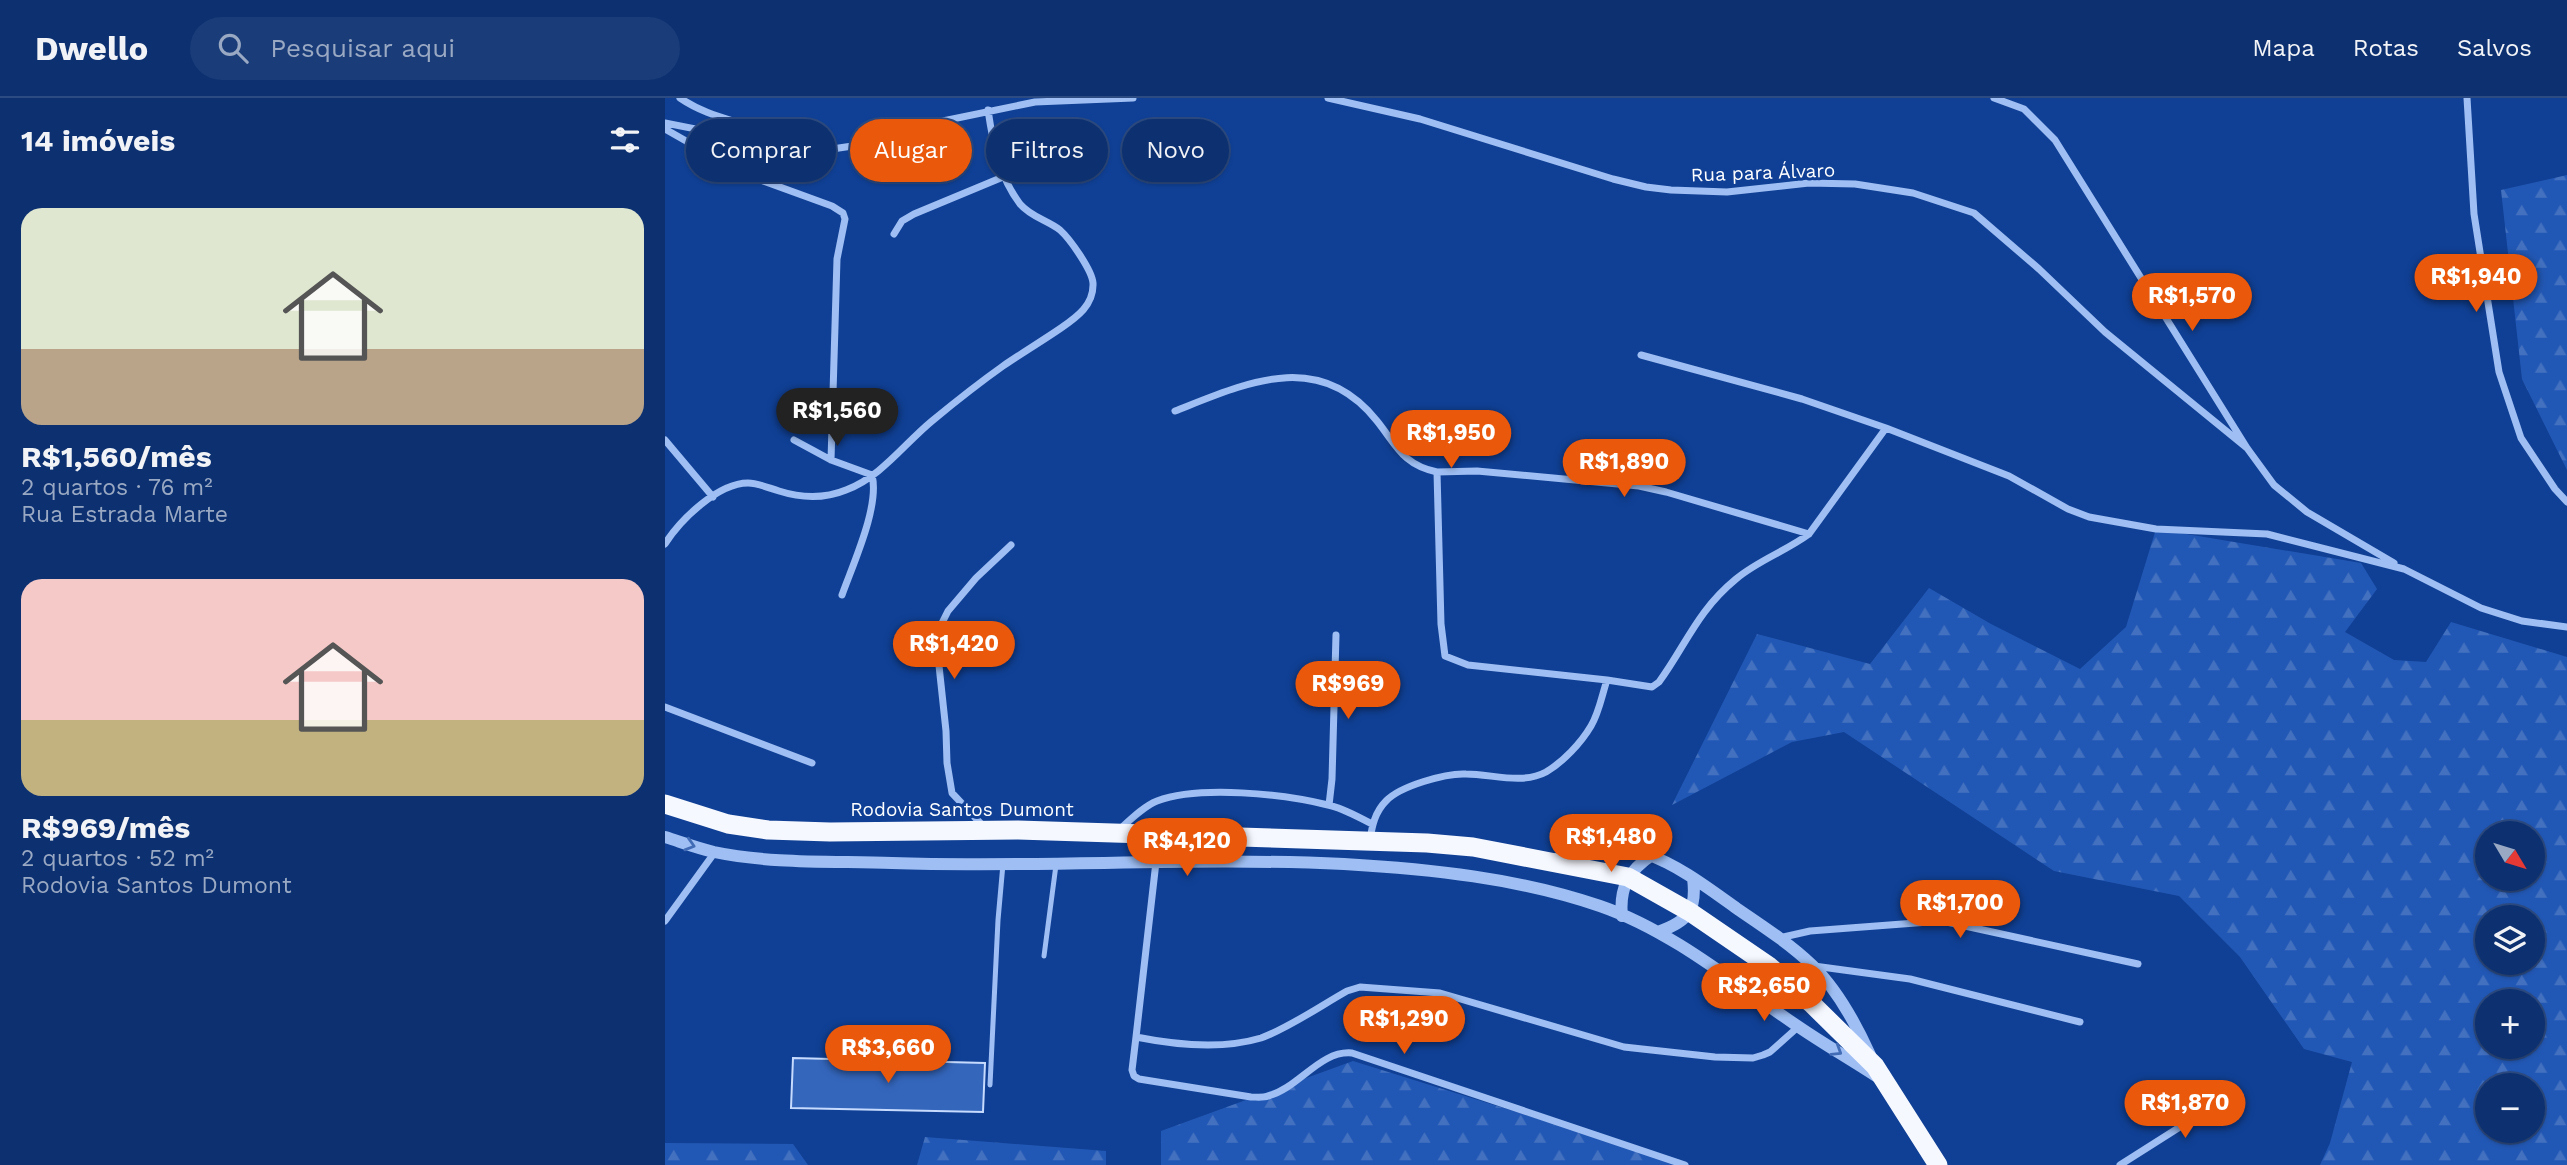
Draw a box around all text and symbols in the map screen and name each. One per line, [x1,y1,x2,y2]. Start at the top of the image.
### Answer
search box [190,17,680,80]
text: Dwello [35,29,148,68]
icon: search [214,29,252,67]
text: Pesquisar aqui [270,33,455,63]
text: Mapa [2252,34,2315,62]
text: Rotas [2353,34,2419,62]
text: Salvos [2457,34,2532,62]
chip: Comprar [686,119,836,182]
chip: Alugar [850,119,972,182]
chip: Filtros [986,119,1108,182]
chip: Novo [1122,119,1229,182]
icon: filters [606,121,644,159]
text: 14 imóveis [21,123,175,158]
street label: Rua para Álvaro [1690,158,1836,187]
icon: home [270,253,396,379]
pin: R$1,940 [2411,254,2541,314]
text: R$1,940 [2430,263,2522,290]
pin: R$1,570 [2127,274,2257,333]
text: R$1,570 [2148,282,2236,309]
pin: R$1,560 [772,388,902,448]
text: R$1,560 [792,397,882,424]
pin: R$1,950 [1386,410,1516,470]
text: R$1,950 [1406,419,1496,446]
text: R$1,560/mês [21,439,212,474]
pin: R$1,890 [1559,440,1689,499]
text: R$1,890 [1579,448,1669,475]
text: 2 quartos · 76 m² [21,474,213,501]
text: Rua Estrada Marte [21,501,228,528]
pin: R$1,420 [889,622,1019,681]
icon: home [270,624,396,750]
text: R$1,420 [909,630,999,657]
pin: R$969 [1299,662,1397,721]
text: R$969 [1311,670,1385,697]
street label: Rodovia Santos Dumont [850,798,1074,821]
text: R$969/mês [21,810,190,845]
pin: R$1,480 [1546,814,1676,874]
pin: R$4,120 [1122,818,1252,878]
north arrow [2475,821,2545,891]
map controls [2475,821,2545,1143]
text: R$1,480 [1565,823,1657,850]
text: R$4,120 [1143,827,1231,854]
one-way arrow [683,836,695,851]
text: 2 quartos · 52 m² [21,845,214,872]
text: Rodovia Santos Dumont [21,872,292,899]
pin: R$1,700 [1895,880,2025,940]
text: R$1,700 [1916,889,2004,916]
button: layers [2475,905,2545,975]
pin: R$2,650 [1699,964,1829,1023]
text: R$2,650 [1717,972,1811,999]
button: + [2475,989,2545,1059]
pin: R$1,290 [1339,996,1469,1056]
text: R$1,290 [1359,1005,1449,1032]
pin: R$3,660 [823,1026,953,1085]
text: R$3,660 [841,1034,935,1061]
one-way arrow [1829,1043,1842,1056]
button: − [2475,1073,2545,1143]
pin: R$1,870 [2120,1080,2250,1140]
text: R$1,870 [2140,1089,2230,1116]

